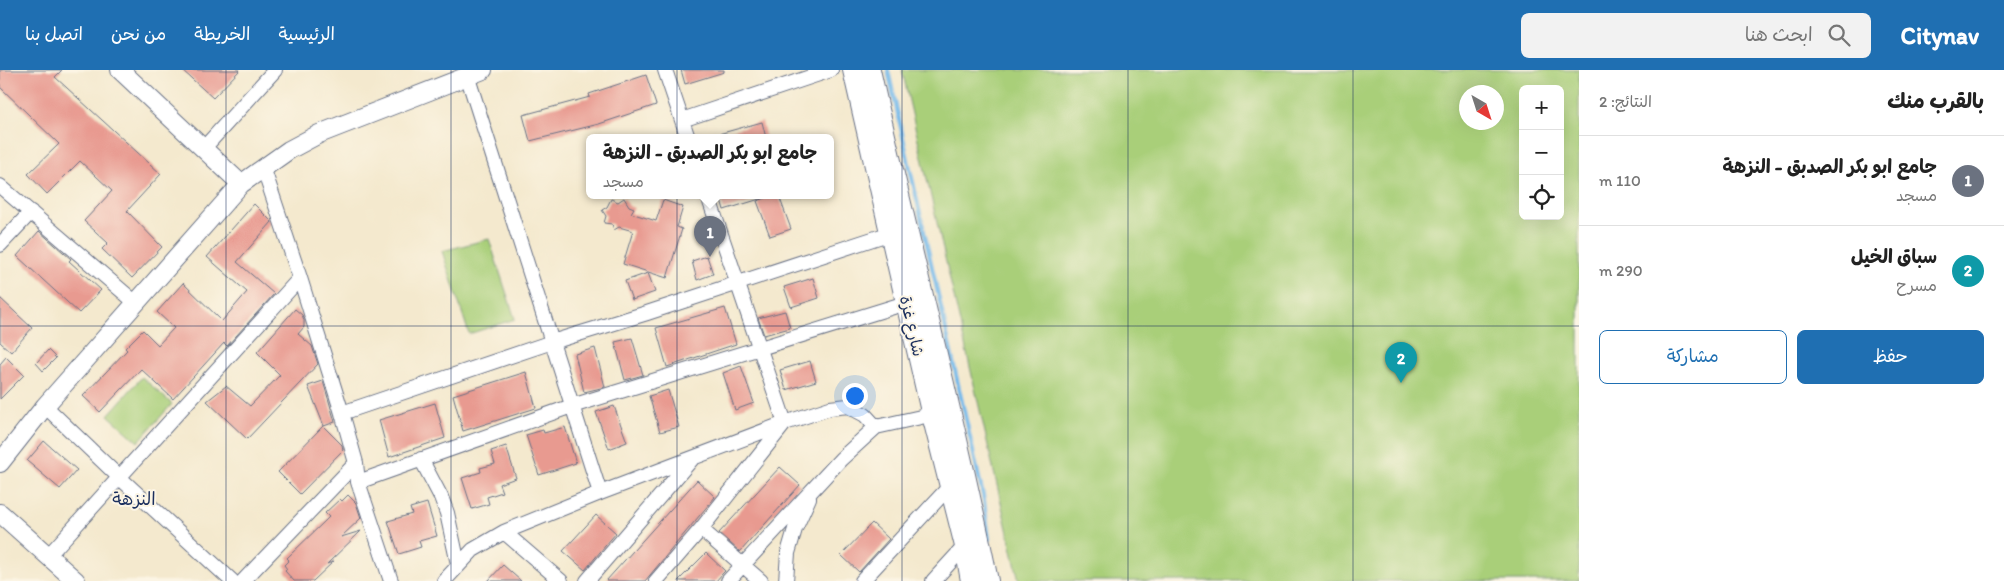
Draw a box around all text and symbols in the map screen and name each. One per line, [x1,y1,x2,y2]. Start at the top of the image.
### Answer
search box [1521,13,1871,58]
icon: search [1825,21,1853,49]
text: Citynav [1901,21,1979,50]
text: اتصل بنا [25,23,83,45]
text: من نحن [111,23,166,45]
text: الخريطة [194,23,251,45]
text: الرئيسية [279,23,335,45]
text: ابحث هنا [1745,23,1813,46]
north arrow [1459,85,1504,130]
map controls [1519,85,1564,220]
button: + [1519,85,1564,130]
text: بالقرب منك [1887,88,1984,113]
text: النتائج: 2 [1599,92,1652,111]
button: − [1519,130,1564,175]
popup [586,134,834,199]
text: جامع ابو بكر الصدبق - النزهة [603,141,817,164]
text: جامع ابو بكر الصدبق - النزهة [1723,155,1937,178]
text: 110 m [1599,171,1641,190]
text: 1 [1964,171,1972,190]
text: مسجد [603,172,644,191]
button: locate [1519,175,1564,220]
text: مسجد [1896,186,1937,205]
pin: 1 [694,216,726,257]
text: سباق الخيل [1851,245,1937,268]
text: 290 m [1599,261,1643,280]
text: 2 [1964,261,1972,280]
text: مسرح [1896,276,1937,295]
street label: شارع غزة [894,294,928,359]
button: مشاركة [1599,330,1787,384]
button: حفظ [1797,330,1984,384]
pin: 2 [1385,342,1417,383]
your location [842,383,868,409]
district label: النزهة [112,488,156,510]

